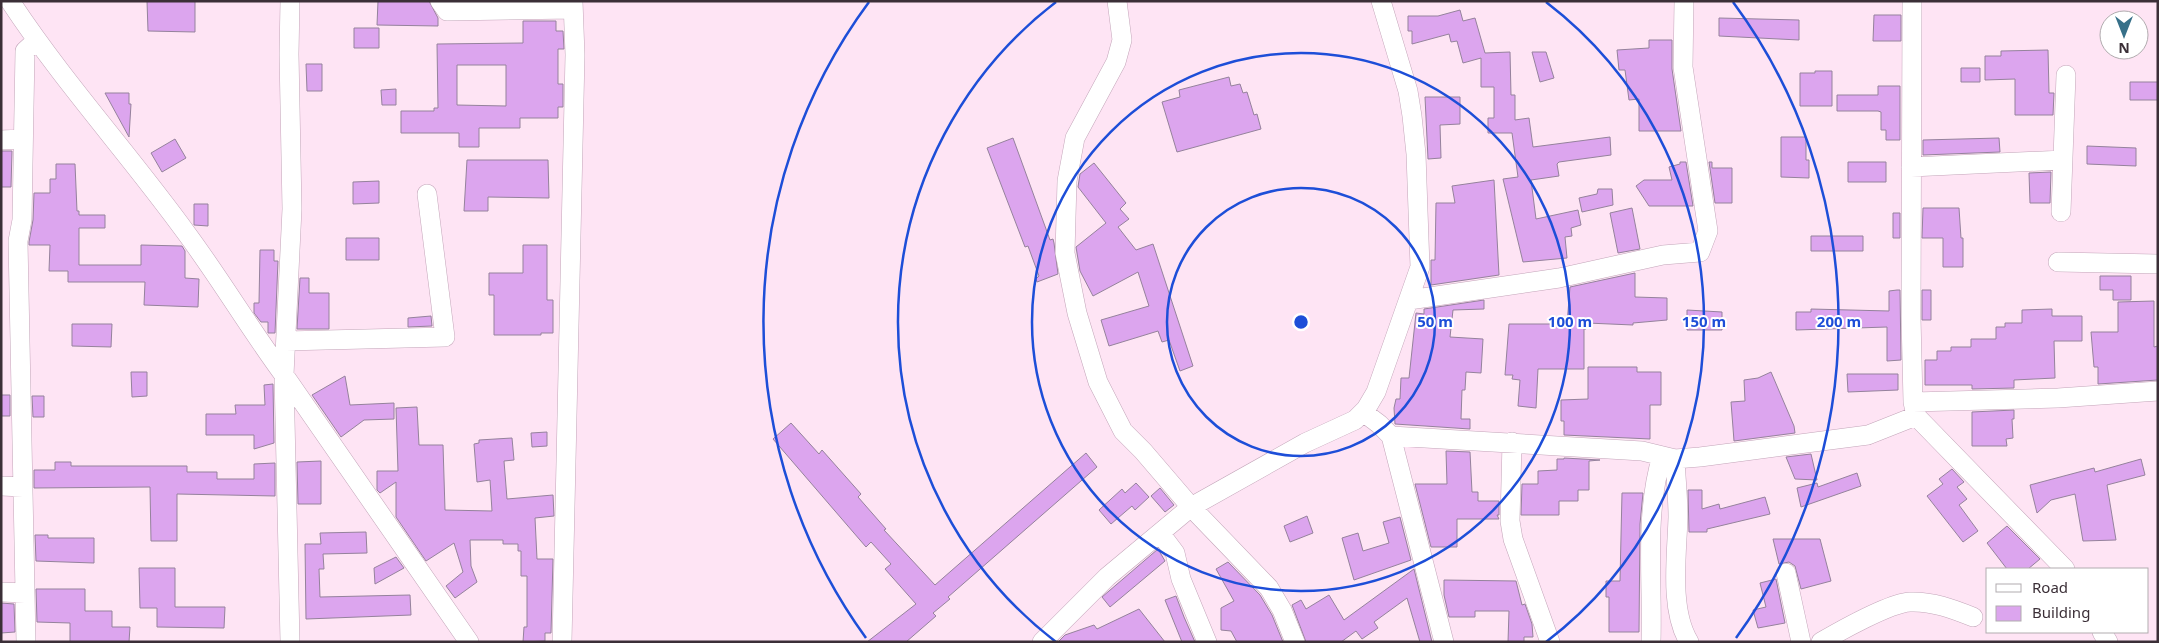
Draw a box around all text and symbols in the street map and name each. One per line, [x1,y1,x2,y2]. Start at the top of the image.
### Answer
north arrow [2099,10,2149,60]
text: N [2118,39,2130,58]
text: 50 m [1417,311,1453,331]
text: 100 m [1548,311,1592,331]
text: 150 m [1682,311,1726,331]
text: 200 m [1817,311,1861,331]
centre of rings [1292,313,1310,331]
legend [1986,568,2149,633]
text: Road [2032,577,2068,597]
text: Building [2032,602,2090,622]

